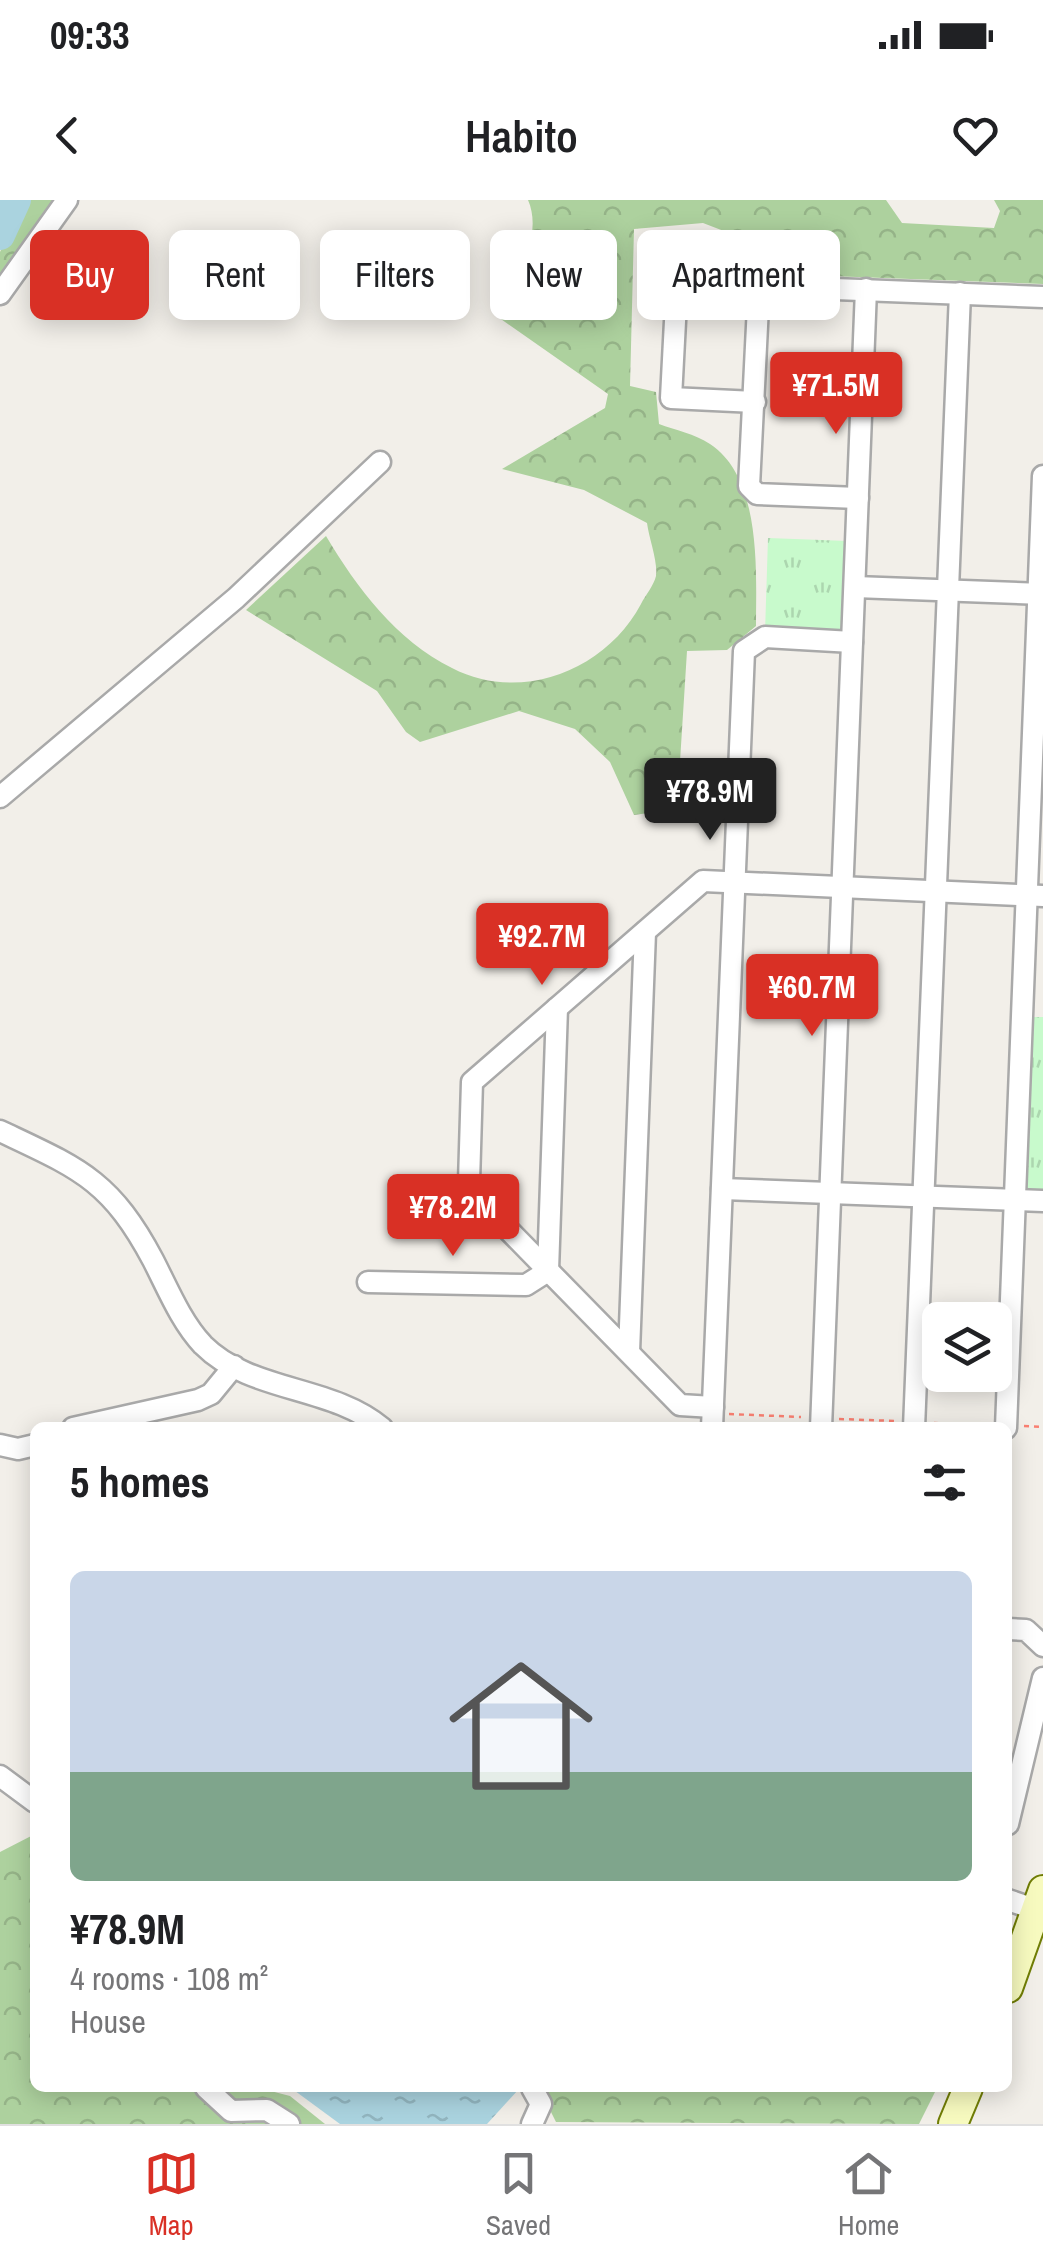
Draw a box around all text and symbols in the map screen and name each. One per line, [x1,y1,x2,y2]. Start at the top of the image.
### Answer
text: 09:33 [50,10,130,61]
text: Habito [465,105,578,166]
icon: back [40,108,95,163]
icon: heart [948,108,1003,163]
chip: Buy [30,230,149,320]
chip: Rent [169,230,300,320]
chip: Filters [320,230,470,320]
chip: New [490,230,617,320]
chip: Apartment [637,230,840,320]
pin: ¥71.5M [755,352,917,437]
text: ¥71.5M [792,363,880,406]
pin: ¥78.9M [629,758,791,843]
text: ¥78.9M [666,769,754,812]
pin: ¥92.7M [461,903,623,988]
text: ¥92.7M [498,914,586,957]
pin: ¥60.7M [731,954,893,1039]
text: ¥60.7M [768,965,856,1008]
pin: ¥78.2M [372,1174,534,1259]
text: ¥78.2M [409,1185,497,1228]
map controls [922,1302,1012,1392]
button: layers [922,1302,1012,1392]
text: 5 homes [70,1454,210,1510]
icon: filters [917,1455,972,1510]
icon: home [431,1636,611,1816]
text: ¥78.9M [70,1901,185,1957]
text: 4 rooms · 108 m² [70,1957,268,2000]
text: House [70,2000,146,2043]
tab: Map [144,2146,199,2244]
tab: Saved [486,2146,551,2244]
tab: Home [838,2146,899,2244]

